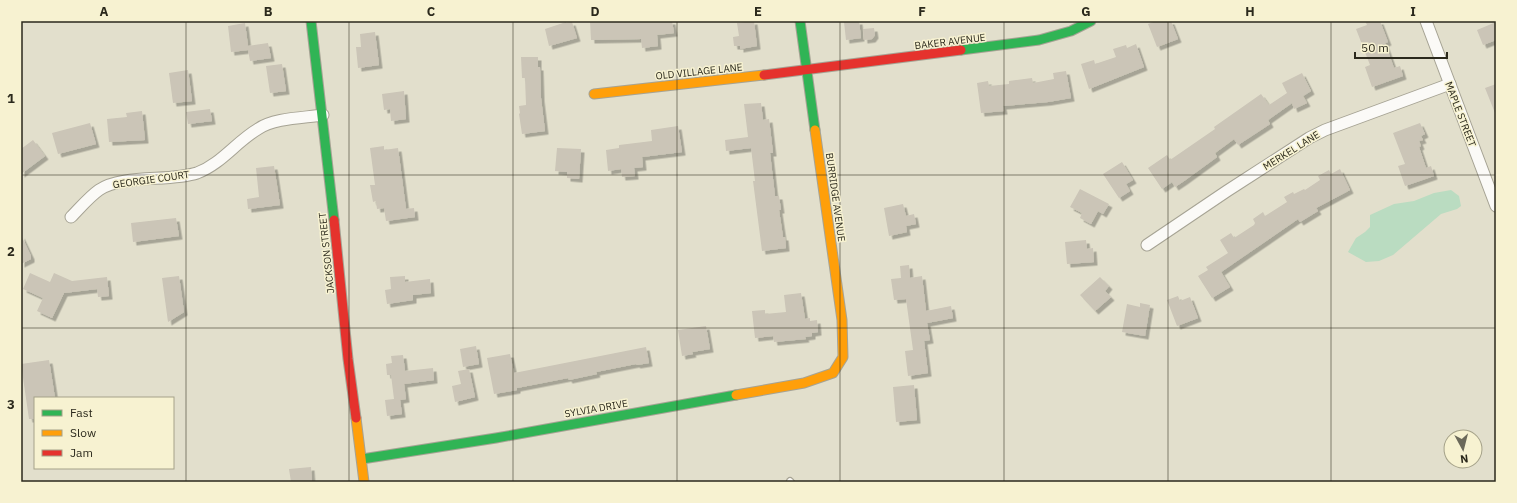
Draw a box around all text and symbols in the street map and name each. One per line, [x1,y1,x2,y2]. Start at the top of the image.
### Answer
text: A [100,3,109,20]
text: B [264,3,273,20]
text: C [427,3,436,20]
text: D [590,3,600,20]
text: E [754,3,762,20]
text: F [918,3,926,20]
text: G [1081,3,1091,20]
text: H [1245,3,1255,20]
text: I [1410,3,1416,20]
street label: BAKER AVENUE [914,31,986,52]
scale bar [1355,34,1447,60]
text: 50 m [1361,40,1389,55]
street label: OLD VILLAGE LANE [655,60,743,83]
street label: MAPLE STREET [1442,80,1479,149]
text: 1 [7,90,15,107]
street label: MERKEL LANE [1261,128,1322,173]
street label: BURRIDGE AVENUE [823,152,848,242]
street label: GEORGIE COURT [112,168,190,191]
street label: JACKSON STREET [316,212,337,294]
text: 2 [7,243,15,260]
text: 3 [7,396,15,413]
legend [34,397,174,469]
street label: SYLVIA DRIVE [563,397,629,420]
text: Fast [70,405,93,420]
text: Slow [70,425,96,440]
north arrow [1443,429,1483,469]
text: Jam [70,445,93,460]
text: N [1459,451,1469,466]

